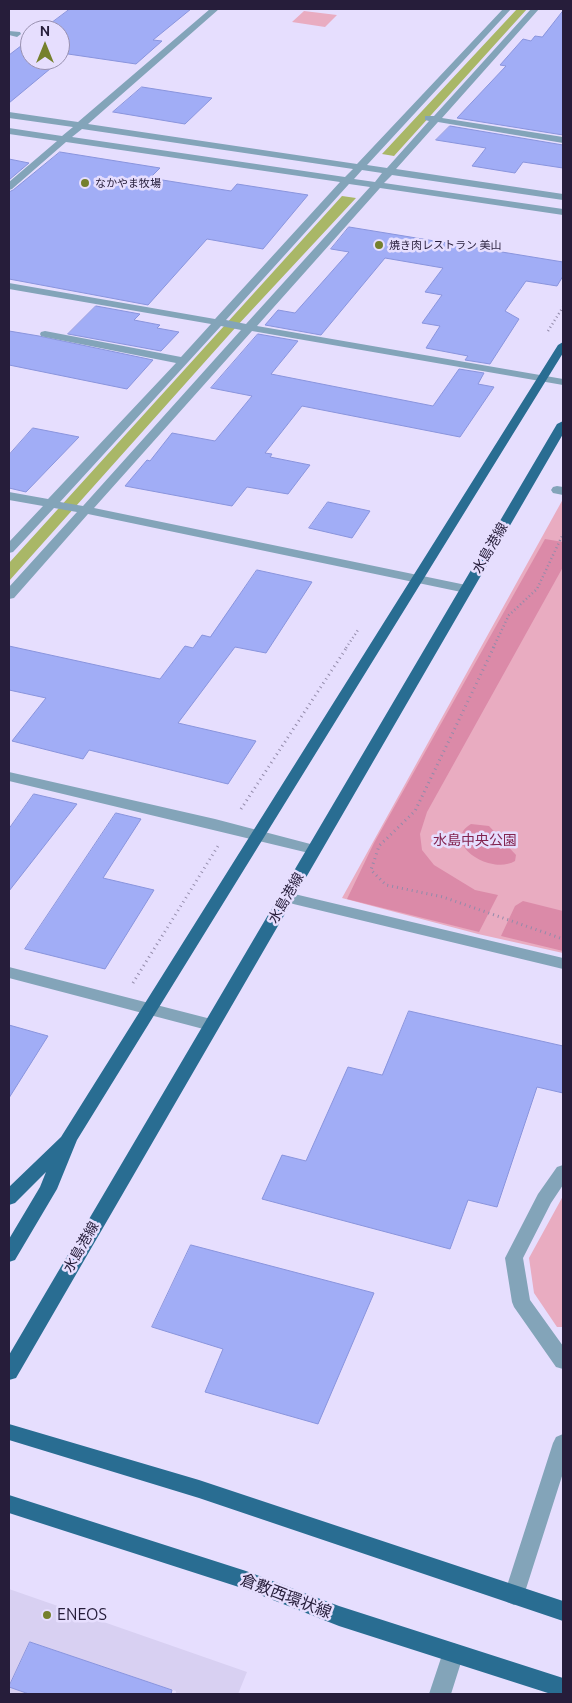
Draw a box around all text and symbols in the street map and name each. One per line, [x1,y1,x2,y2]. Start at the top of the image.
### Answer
north arrow [20,20,70,70]
text: N [40,23,50,39]
place label: なかやま牧場 [95,176,161,190]
marker: なかやま牧場 [79,177,91,189]
place label: 焼き肉レストラン 美山 [389,238,502,252]
marker: 焼き肉レストラン 美山 [373,239,385,251]
street label: 水島港線 [469,520,511,576]
park label: 水島中央公園 [433,832,517,848]
street label: 水島港線 [265,870,307,926]
street label: 水島港線 [60,1219,102,1275]
street label: 倉敷西環状線 [238,1570,334,1622]
place label: ENEOS [57,1605,107,1625]
marker: ENEOS [41,1609,53,1621]

